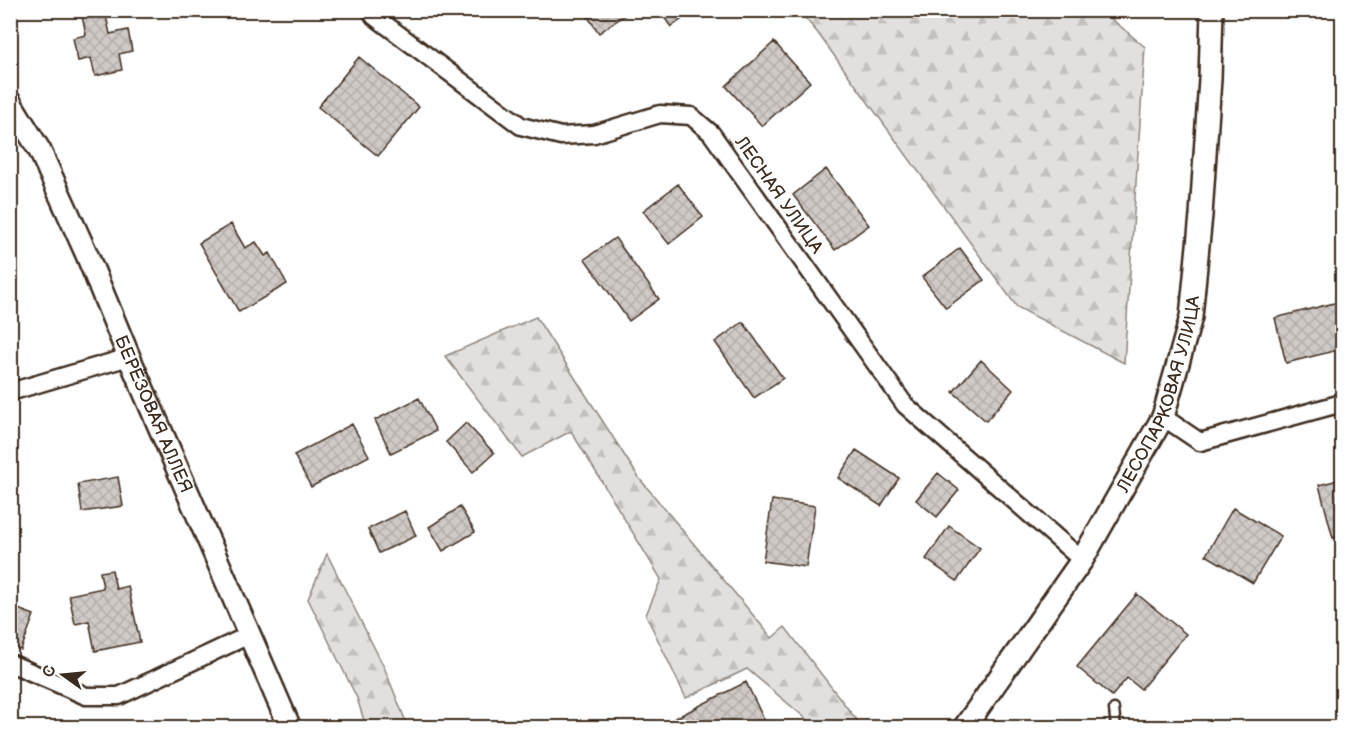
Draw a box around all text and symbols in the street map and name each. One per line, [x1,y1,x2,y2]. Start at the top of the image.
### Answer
street label: ЛЕСНАЯ УЛИЦА [730,132,827,258]
street label: ЛЕСОПАРКОВАЯ УЛИЦА [1112,295,1204,496]
street label: БЕРЁЗОВАЯ АЛЛЕЯ [111,332,197,496]
north arrow [33,645,93,705]
text: С [39,664,61,679]

